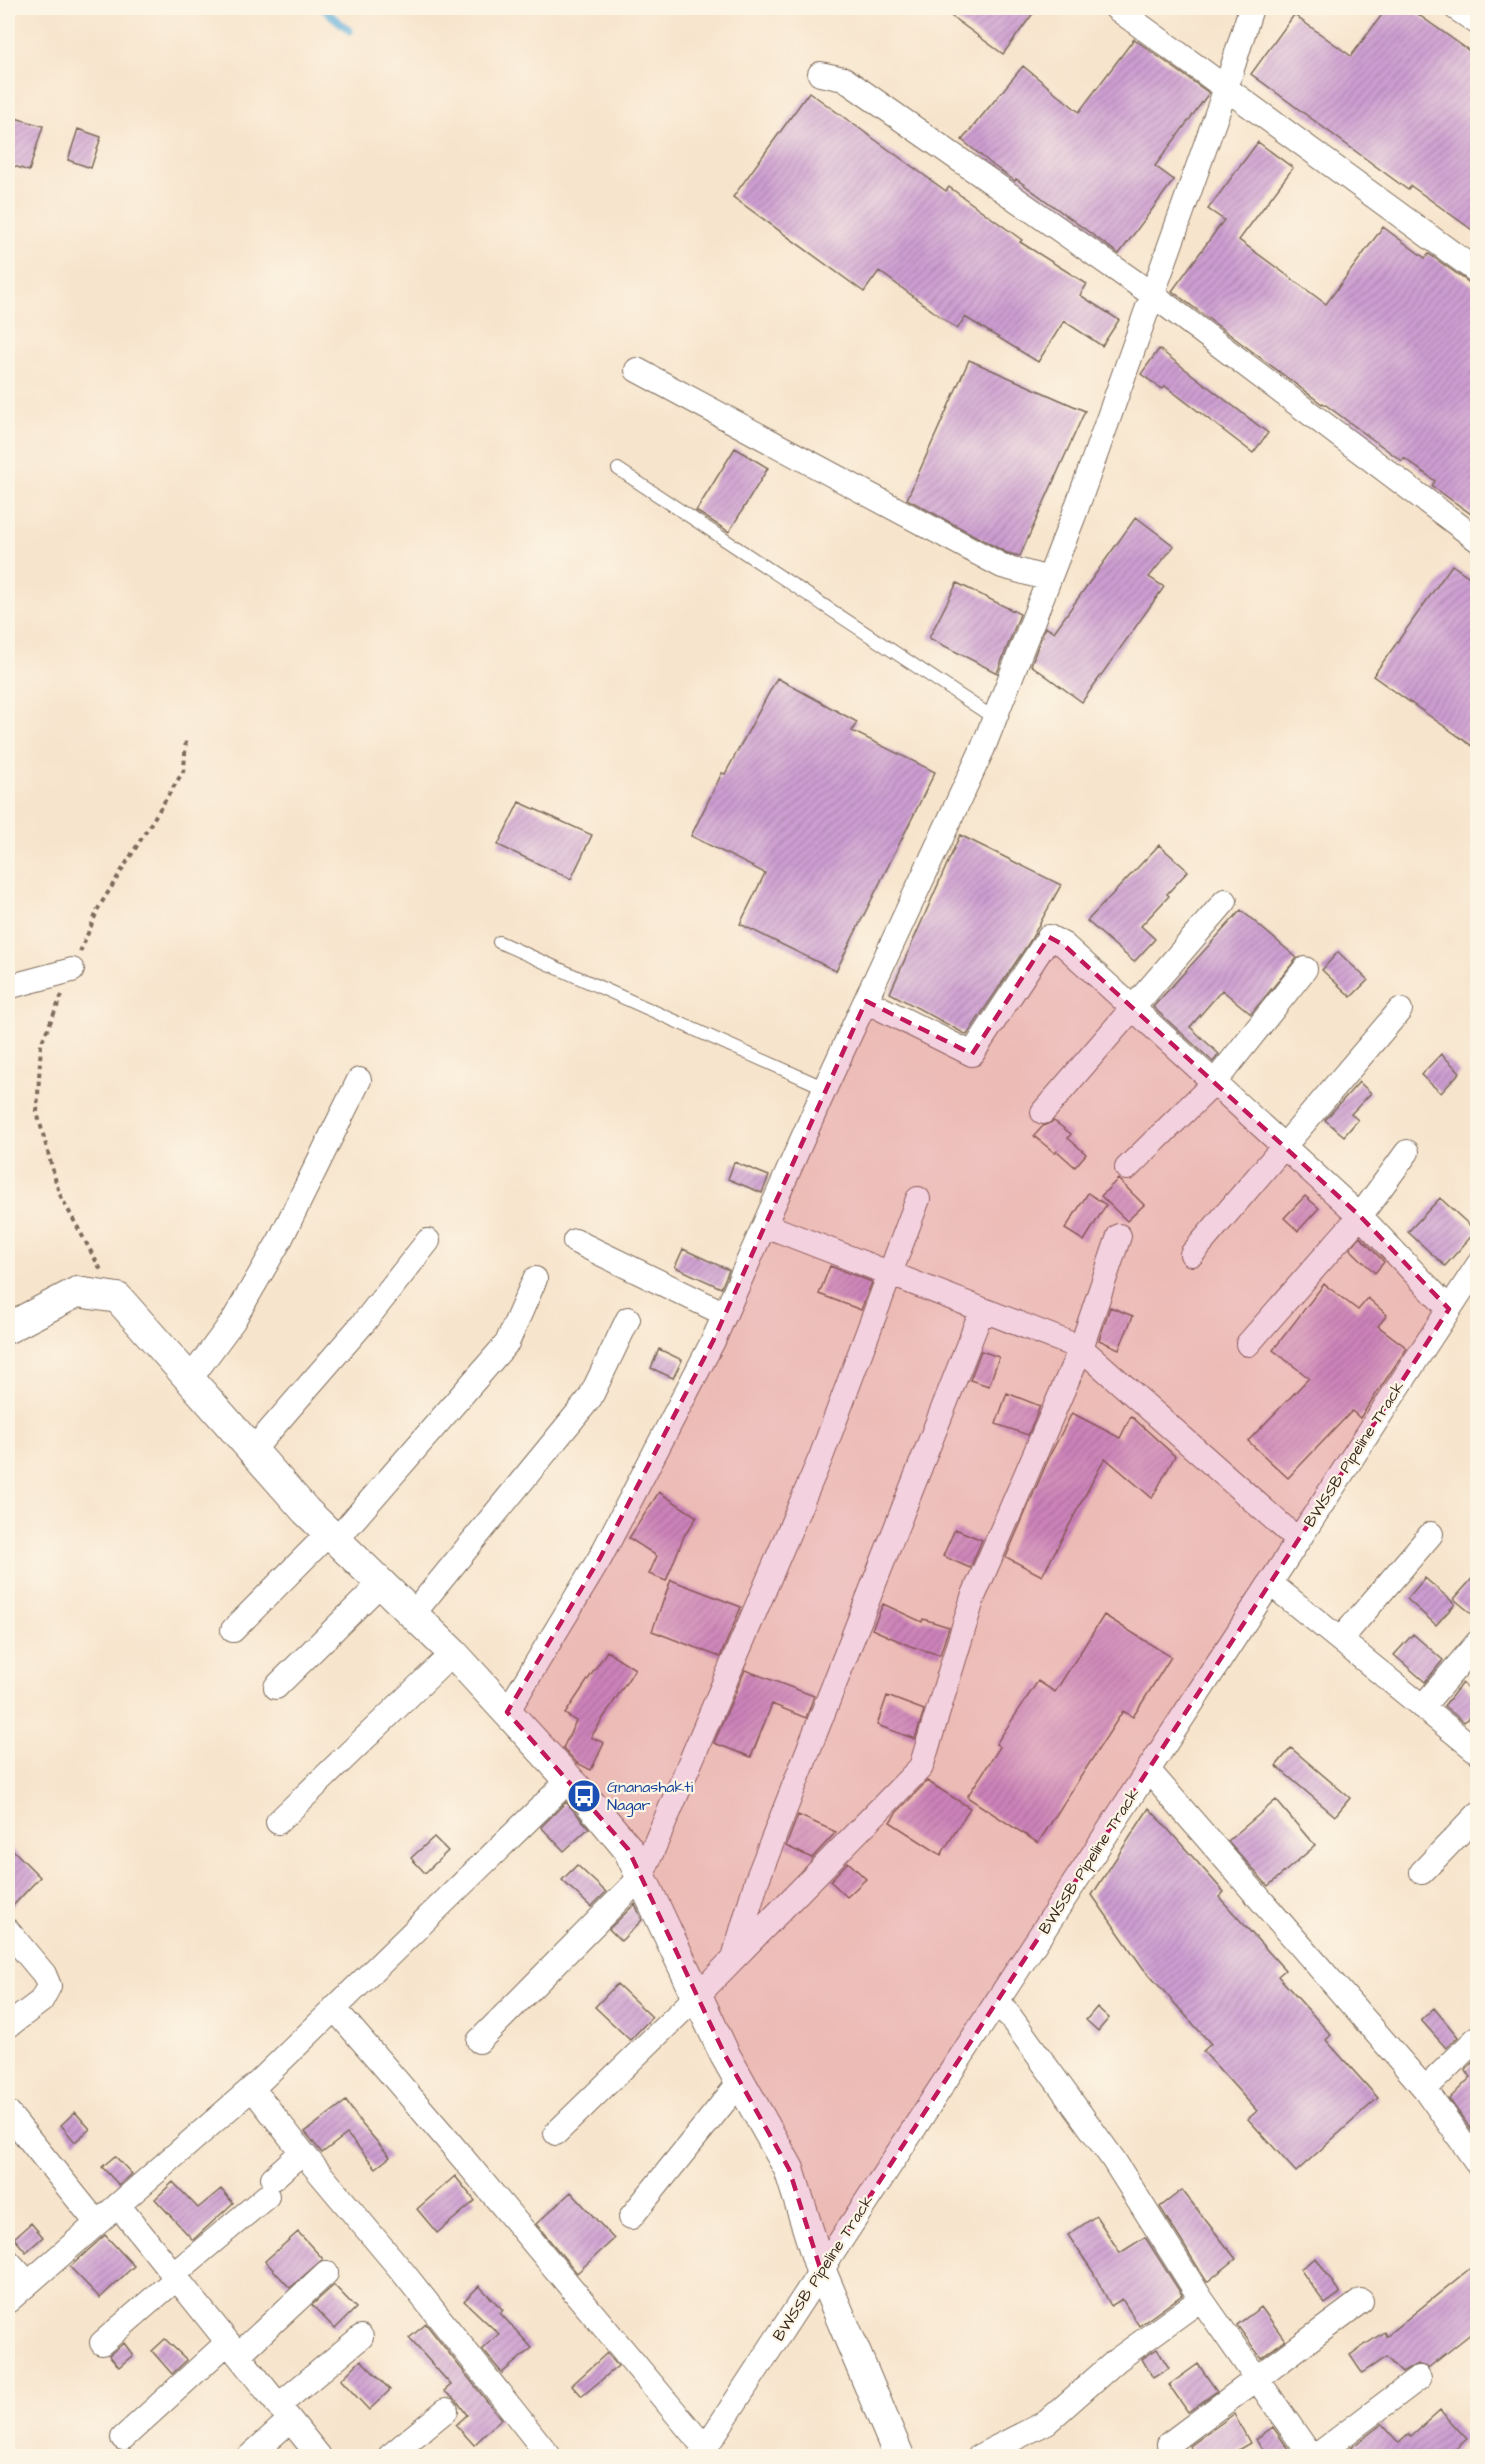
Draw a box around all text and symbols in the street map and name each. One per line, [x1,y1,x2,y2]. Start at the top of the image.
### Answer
street label: BWSSB Pipeline Track [1299,1377,1410,1531]
place label: Gnanashakti Nagar [607,1776,694,1817]
bus stop icon: Gnanashakti Nagar [566,1778,602,1814]
street label: BWSSB Pipeline Track [1034,1784,1145,1938]
street label: BWSSB Pipeline Track [768,2191,879,2345]

